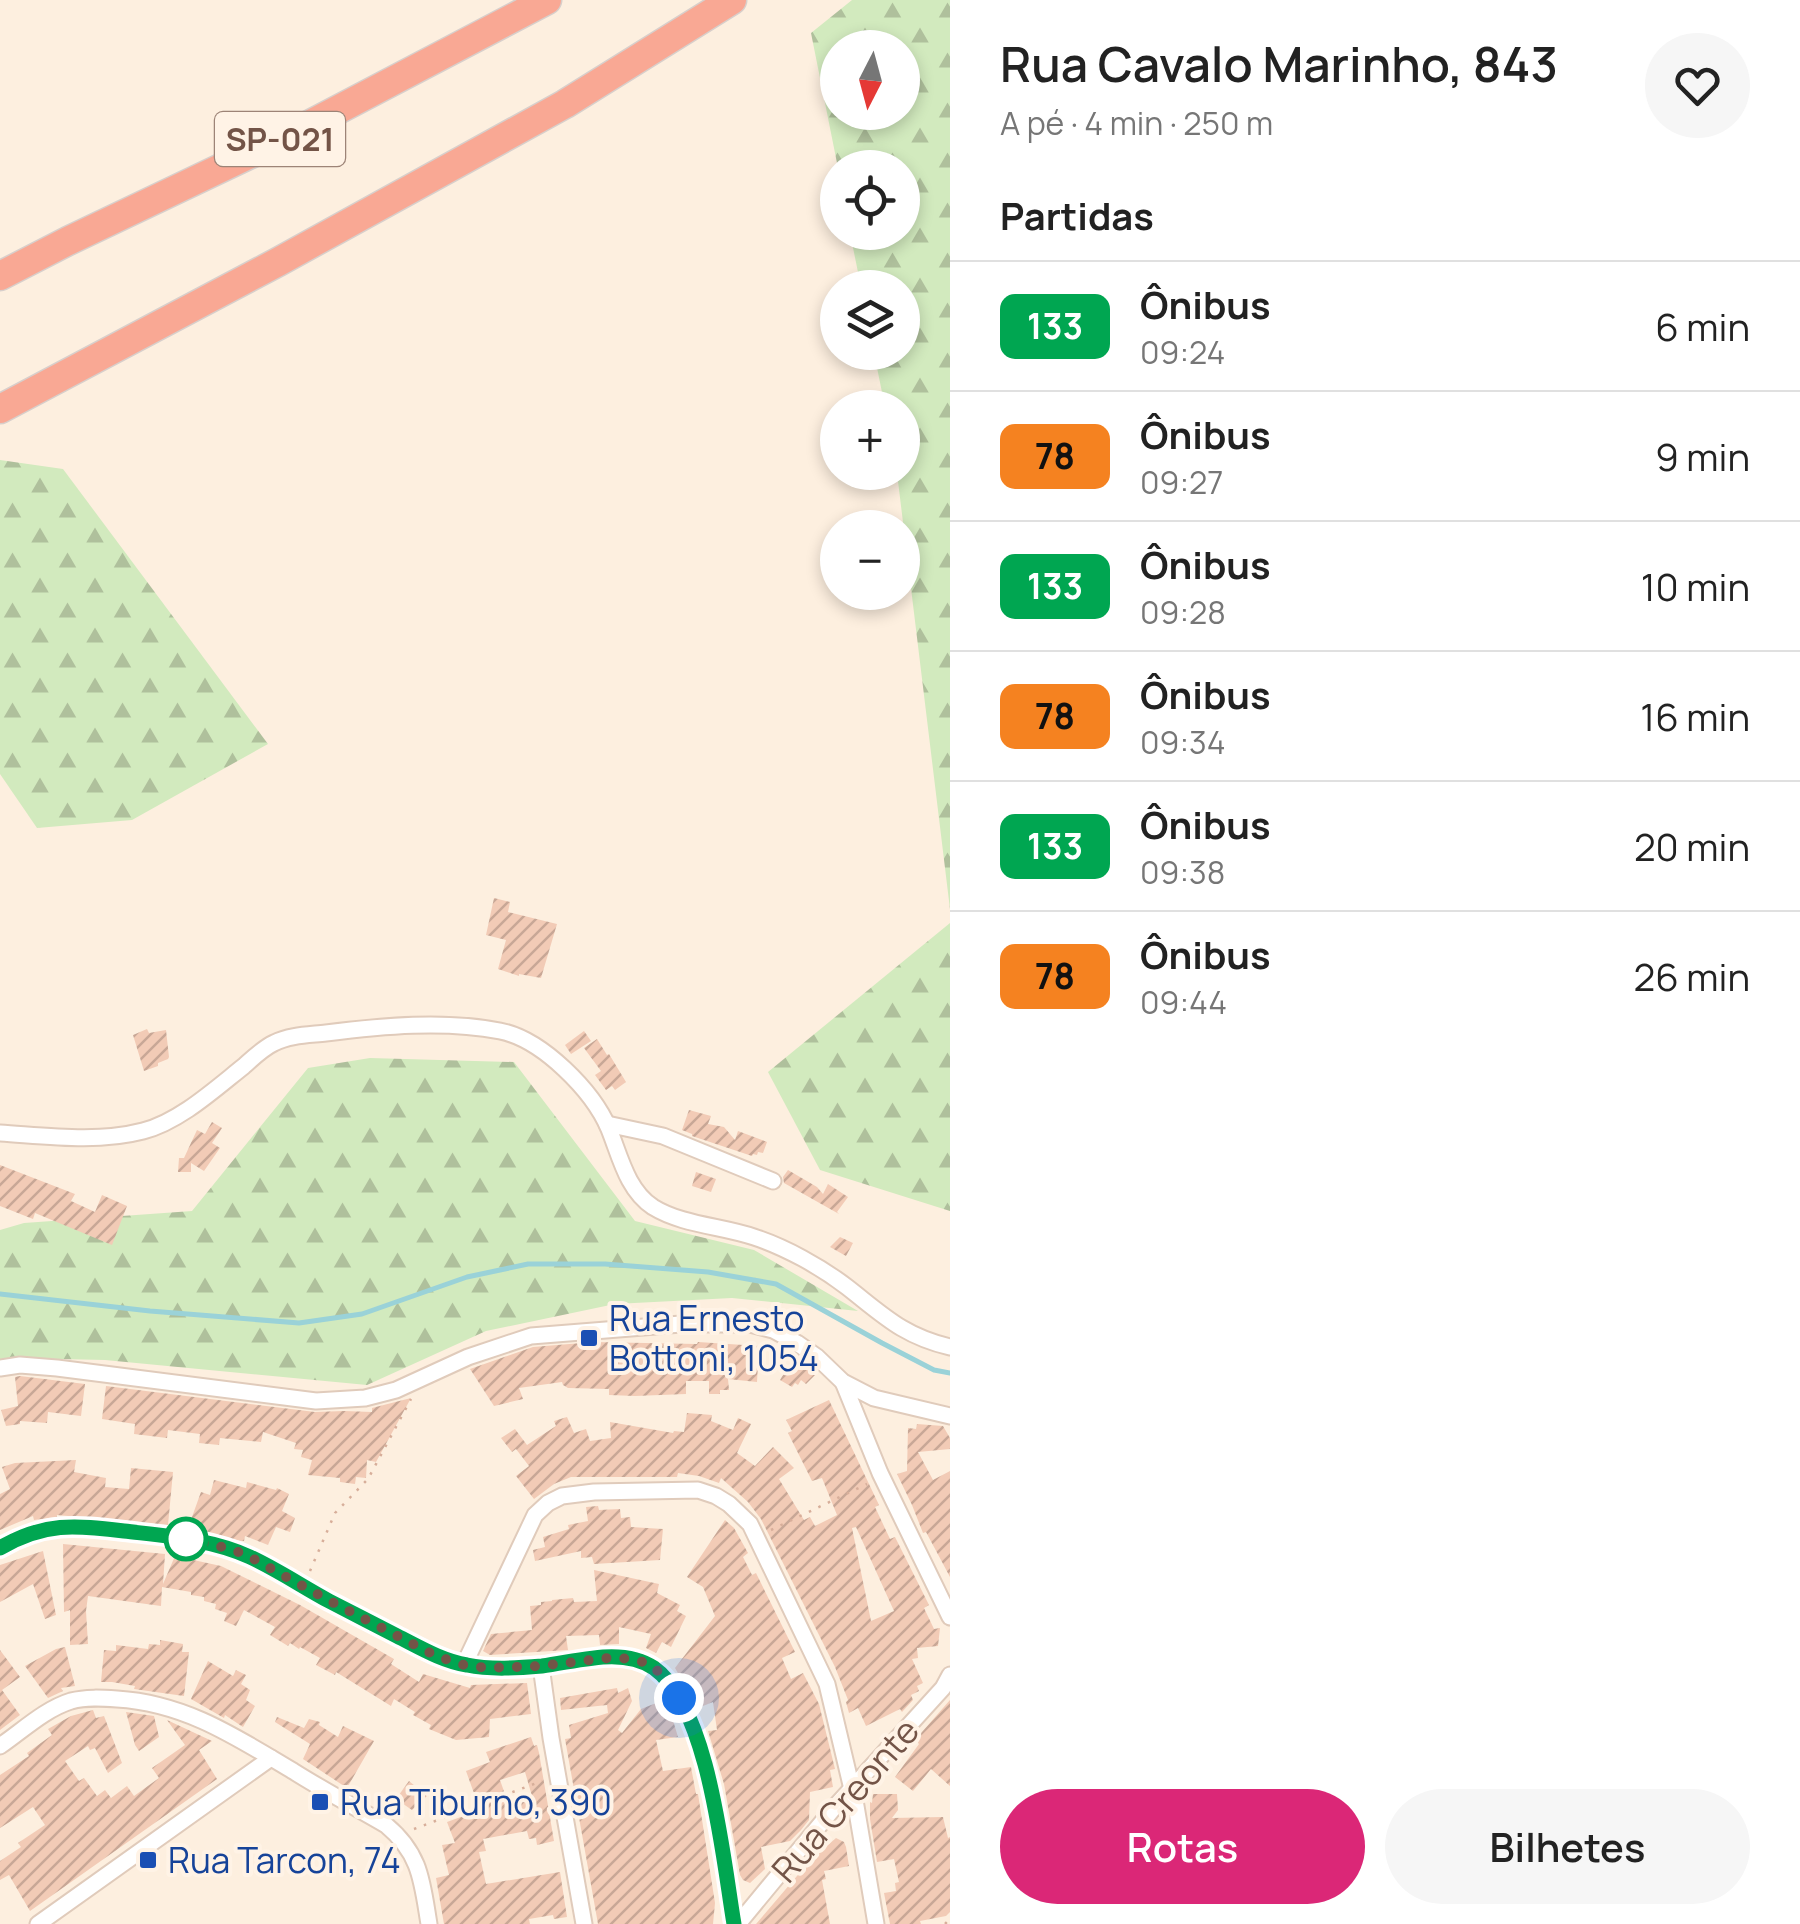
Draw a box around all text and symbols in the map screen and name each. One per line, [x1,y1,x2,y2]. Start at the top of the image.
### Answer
north arrow [820,30,920,130]
map controls [820,30,920,610]
text: Rua Cavalo Marinho, 843 [1000,31,1558,96]
button: heart [1645,33,1750,138]
text: A pé · 4 min · 250 m [1000,101,1273,145]
road number: SP-021 [215,112,345,166]
button: locate [820,150,920,250]
text: Partidas [1000,189,1154,241]
button: layers [820,270,920,370]
text: Ônibus [1140,278,1271,330]
text: 6 min [1655,300,1750,352]
text: 133 [1027,302,1083,350]
text: 09:24 [1140,330,1225,374]
button: + [820,390,920,490]
text: Ônibus [1140,408,1271,460]
text: 9 min [1655,430,1750,482]
text: 78 [1035,432,1075,480]
text: 09:27 [1140,460,1223,504]
button: − [820,510,920,610]
text: Ônibus [1140,538,1271,590]
text: 10 min [1641,560,1750,612]
text: 133 [1027,562,1083,610]
text: 09:28 [1140,590,1226,634]
text: Ônibus [1140,668,1271,720]
text: 16 min [1640,690,1750,742]
text: 78 [1035,692,1075,740]
text: 09:34 [1140,720,1226,764]
text: Ônibus [1140,798,1271,850]
text: 20 min [1634,820,1750,872]
text: 133 [1027,822,1083,870]
text: 09:38 [1140,850,1225,894]
text: Ônibus [1140,928,1271,980]
text: 26 min [1633,950,1750,1002]
text: 78 [1035,952,1075,1000]
text: 09:44 [1140,980,1227,1024]
place label: Rua Ernesto Bottoni, 1054 [609,1294,819,1382]
marker: Rua Ernesto Bottoni, 1054 [578,1327,600,1349]
unlabelled marker [165,1518,207,1560]
your location [654,1673,704,1723]
street label: Rua Creonte [761,1708,929,1892]
place label: Rua Tiburno, 390 [340,1778,612,1826]
button: Rotas [1000,1789,1365,1904]
button: Bilhetes [1385,1789,1750,1904]
marker: Rua Tiburno, 390 [309,1791,331,1813]
place label: Rua Tarcon, 74 [168,1836,401,1884]
marker: Rua Tarcon, 74 [137,1849,159,1871]

